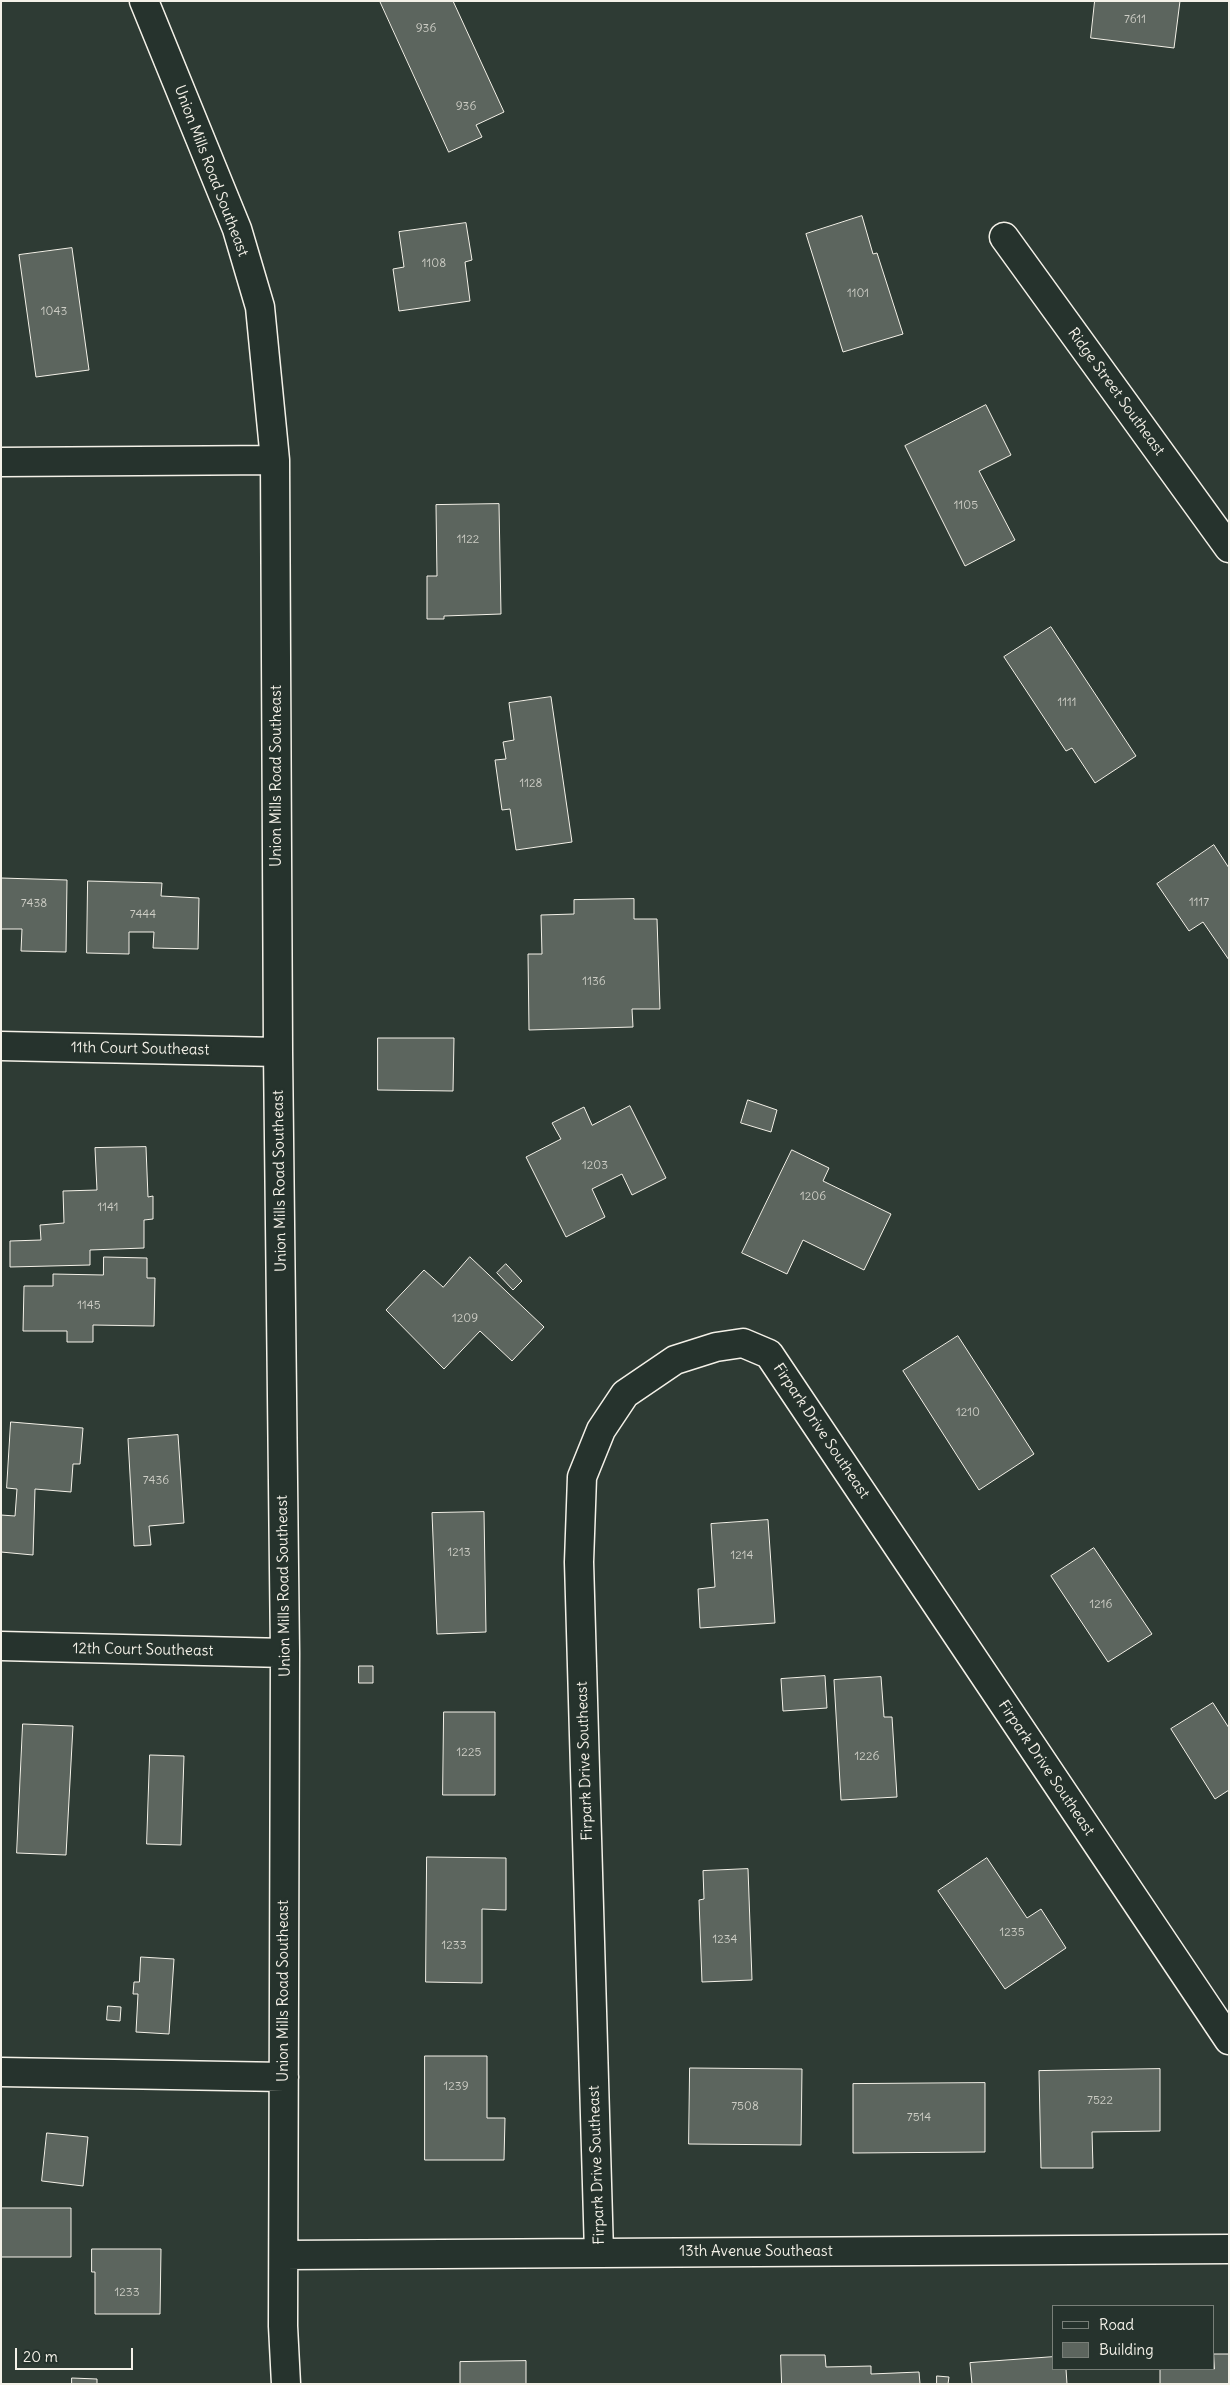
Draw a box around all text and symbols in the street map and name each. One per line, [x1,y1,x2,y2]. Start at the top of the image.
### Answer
house number: 7611 [1124,13,1146,27]
house number: 936 [416,22,436,36]
street label: Union Mills Road Southeast [170,83,252,259]
house number: 936 [456,100,476,114]
house number: 1108 [422,257,446,271]
house number: 1101 [847,287,869,301]
house number: 1043 [41,305,67,319]
street label: Ridge Street Southeast [1064,325,1168,459]
house number: 1105 [954,499,978,513]
house number: 1122 [457,533,479,547]
street label: Union Mills Road Southeast [268,685,286,867]
house number: 1111 [1057,696,1077,710]
house number: 1128 [519,777,543,791]
house number: 1117 [1189,896,1209,910]
house number: 7438 [21,897,47,911]
house number: 7444 [130,908,156,922]
house number: 1136 [582,975,606,989]
street label: 11th Court Southeast [71,1039,209,1059]
street label: Union Mills Road Southeast [269,1090,291,1272]
house number: 1203 [582,1159,608,1173]
house number: 1206 [800,1190,826,1204]
house number: 1141 [97,1201,119,1215]
house number: 1145 [77,1299,101,1313]
house number: 1209 [452,1312,478,1326]
street label: Firpark Drive Southeast [769,1360,873,1502]
house number: 1210 [956,1406,980,1420]
house number: 7436 [143,1474,169,1488]
street label: Union Mills Road Southeast [273,1495,295,1677]
house number: 1213 [448,1546,470,1560]
house number: 1214 [730,1549,754,1563]
house number: 1216 [1089,1598,1113,1612]
street label: 12th Court Southeast [72,1640,214,1660]
street label: Firpark Drive Southeast [573,1681,597,1841]
street label: Firpark Drive Southeast [994,1697,1098,1839]
house number: 1225 [457,1746,481,1760]
house number: 1226 [855,1750,879,1764]
street label: Union Mills Road Southeast [275,1900,293,2082]
house number: 1235 [999,1926,1025,1940]
house number: 1234 [712,1933,738,1947]
house number: 1233 [442,1939,466,1953]
house number: 1239 [443,2080,469,2094]
street label: Firpark Drive Southeast [585,2085,609,2245]
house number: 7522 [1087,2094,1113,2108]
house number: 7508 [731,2100,759,2114]
house number: 7514 [907,2111,931,2125]
street label: 13th Avenue Southeast [679,2243,833,2261]
house number: 1233 [115,2286,139,2300]
legend [1052,2305,1215,2370]
text: Road [1099,2315,1134,2334]
scale bar [18,2338,135,2370]
text: Building [1099,2340,1154,2359]
text: 20 m [23,2347,58,2366]

